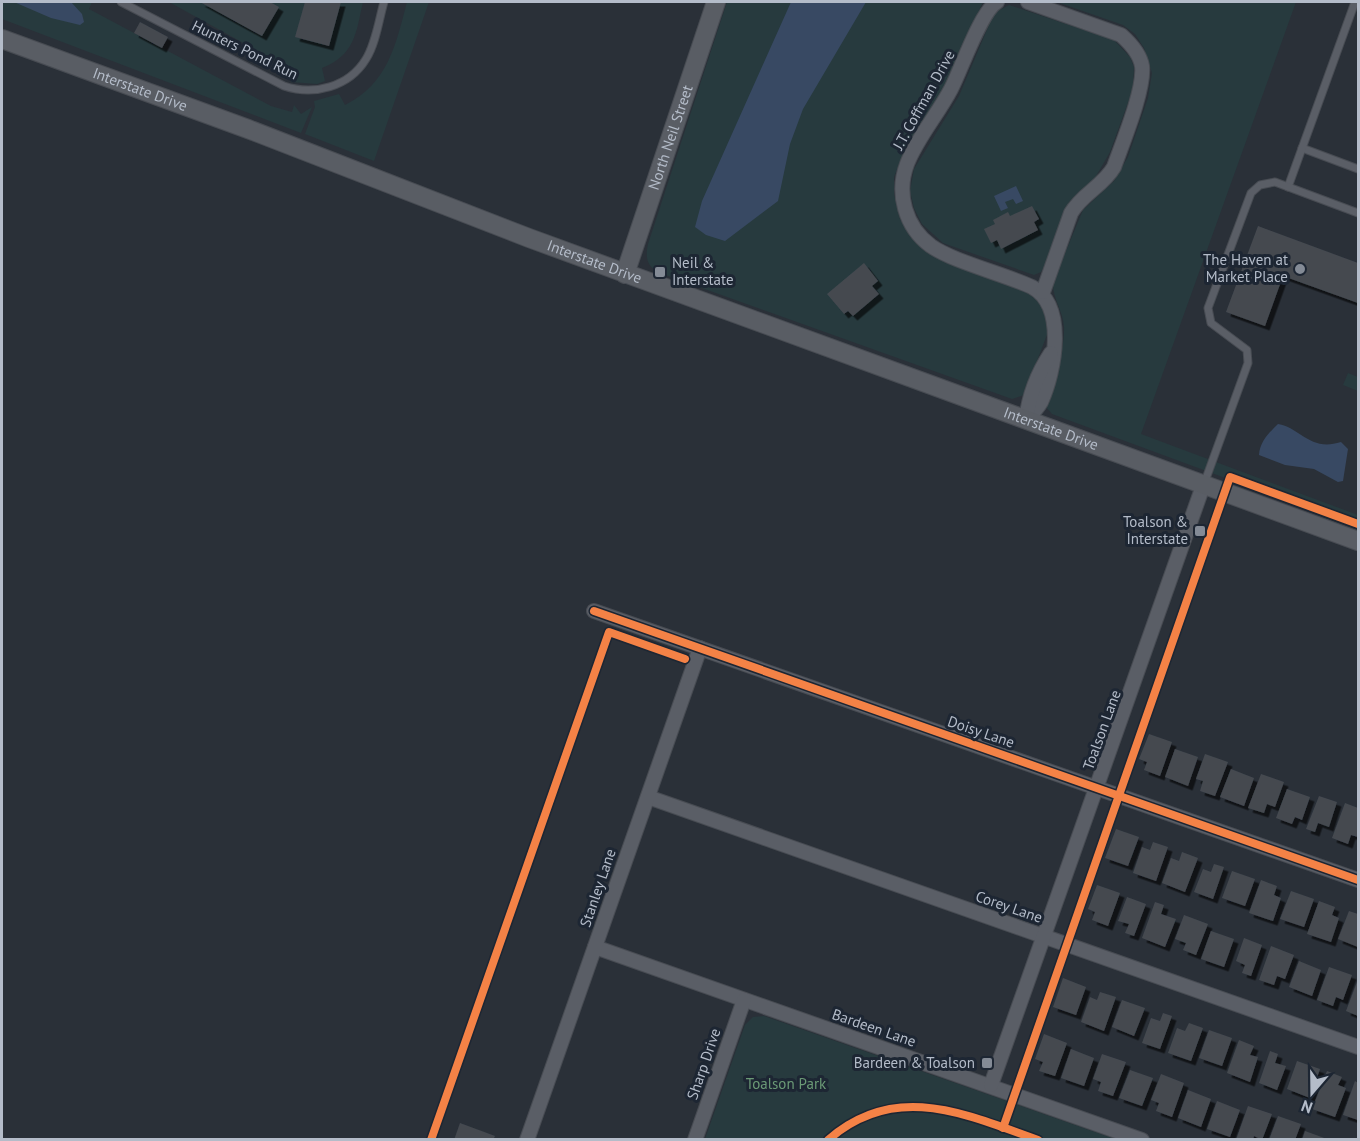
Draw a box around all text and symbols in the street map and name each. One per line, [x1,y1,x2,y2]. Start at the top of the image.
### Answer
street label: Hunters Pond Run [189,16,301,83]
street label: J.T. Coffman Drive [888,47,959,154]
street label: Interstate Drive [90,63,190,115]
street label: North Neil Street [644,82,697,192]
street label: Interstate Drive [545,235,645,287]
place label: The Haven at Market Place [1203,250,1288,286]
place label: Neil & Interstate [672,253,734,289]
marker: The Haven at Market Place [1293,262,1307,276]
marker: Neil & Interstate [653,265,667,279]
street label: Interstate Drive [1001,402,1101,454]
place label: Toalson & Interstate [1123,512,1188,548]
marker: Toalson & Interstate [1193,524,1207,538]
street label: Toalson Lane [1078,687,1125,772]
street label: Doisy Lane [945,711,1017,752]
street label: Stanley Lane [575,846,620,929]
street label: Corey Lane [973,886,1045,927]
street label: Bardeen Lane [830,1004,919,1051]
street label: Sharp Drive [682,1026,725,1102]
place label: Bardeen & Toalson [854,1053,975,1072]
marker: Bardeen & Toalson [980,1056,994,1070]
north arrow [1282,1063,1342,1123]
park label: Toalson Park [746,1074,827,1093]
text: N [1299,1096,1315,1118]

